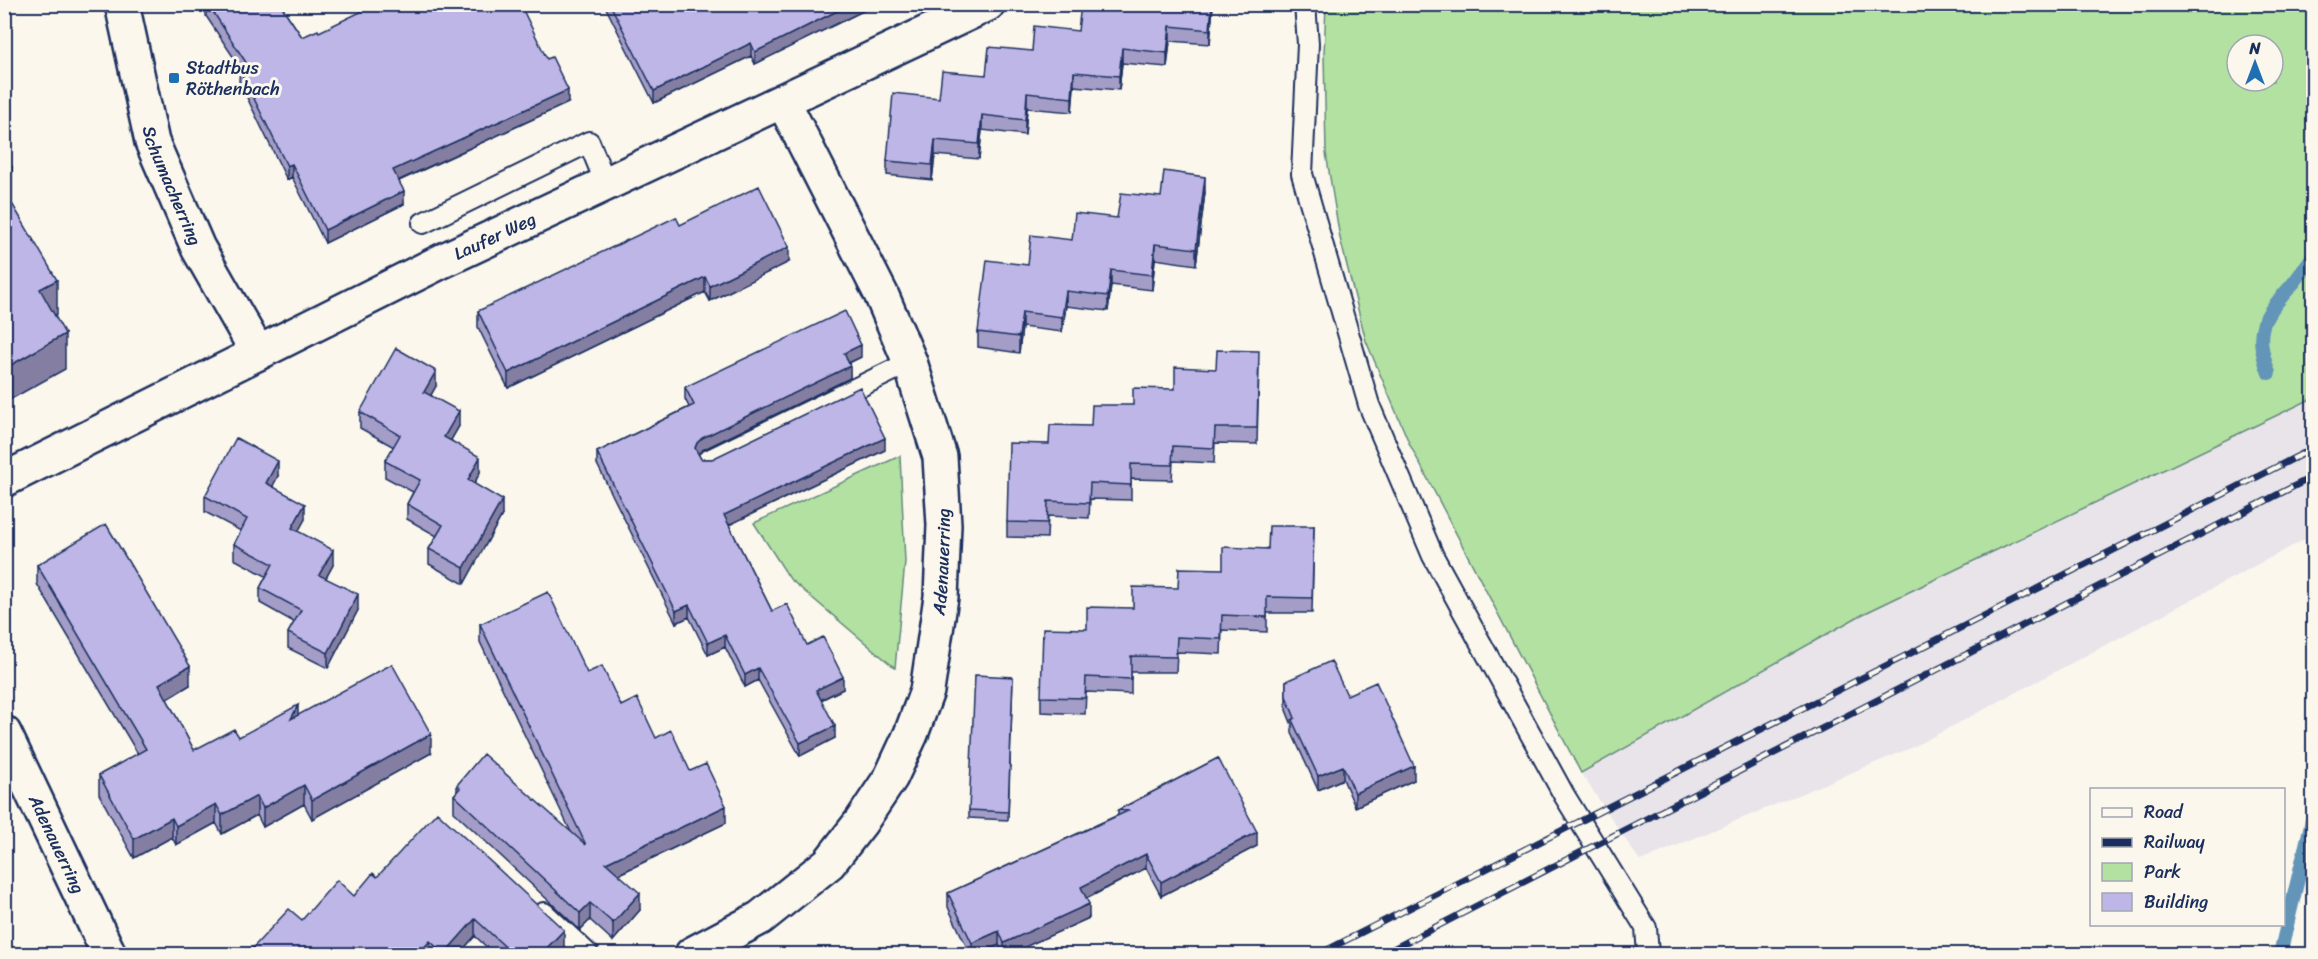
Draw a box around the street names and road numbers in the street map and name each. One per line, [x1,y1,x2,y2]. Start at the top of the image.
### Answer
street label: Schumacherring [133,123,211,251]
street label: Laufer Weg [448,203,541,269]
street label: Adenauerring [922,507,960,618]
street label: Adenauerring [19,788,94,899]

